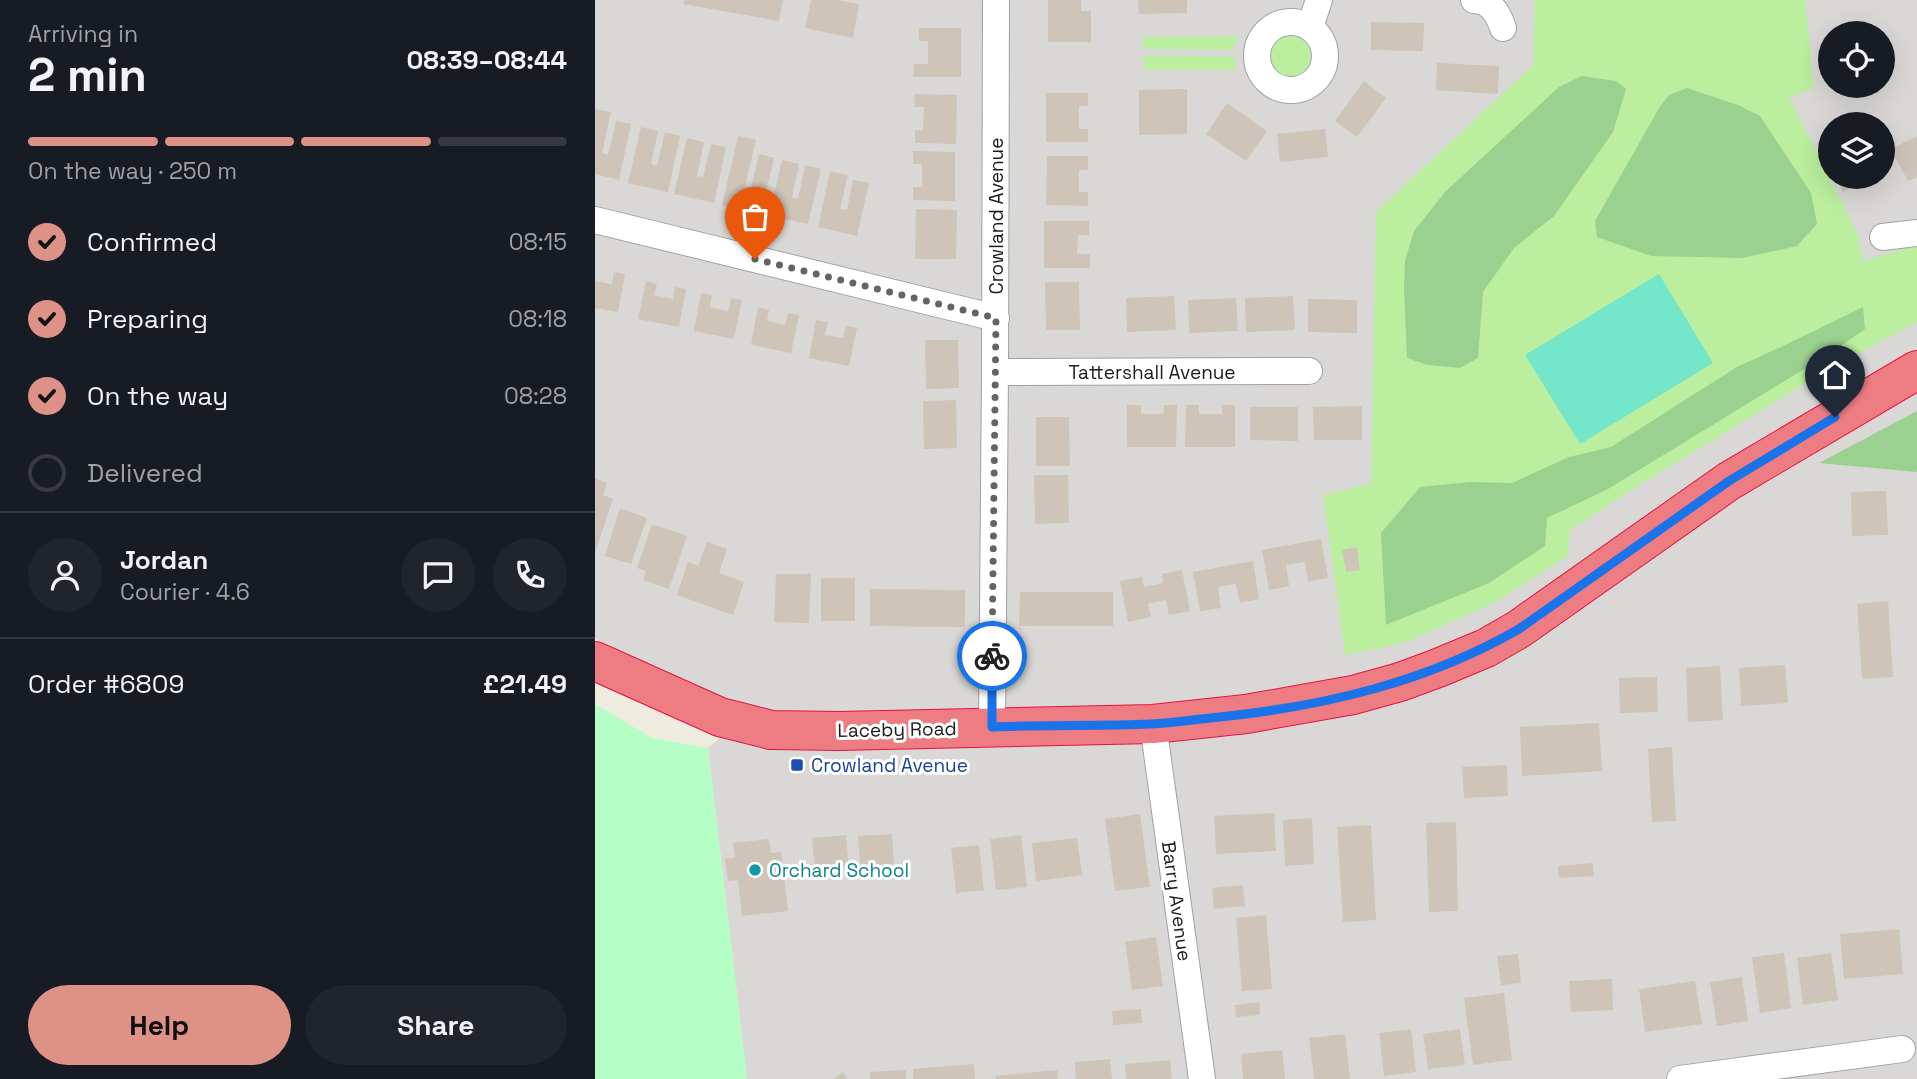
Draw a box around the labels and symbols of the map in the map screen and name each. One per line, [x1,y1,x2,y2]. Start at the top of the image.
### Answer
street label: Crowland Avenue [984,138,1009,295]
pin [725,187,785,259]
pin [1805,345,1865,417]
street label: Tattershall Avenue [1068,360,1236,385]
courier [957,621,1027,691]
street label: Laceby Road [837,716,957,743]
place label: Crowland Avenue [811,753,968,778]
marker: Crowland Avenue [789,757,805,773]
street label: Barry Avenue [1156,839,1197,963]
place label: Orchard School [769,858,909,883]
marker: Orchard School [747,862,763,878]

